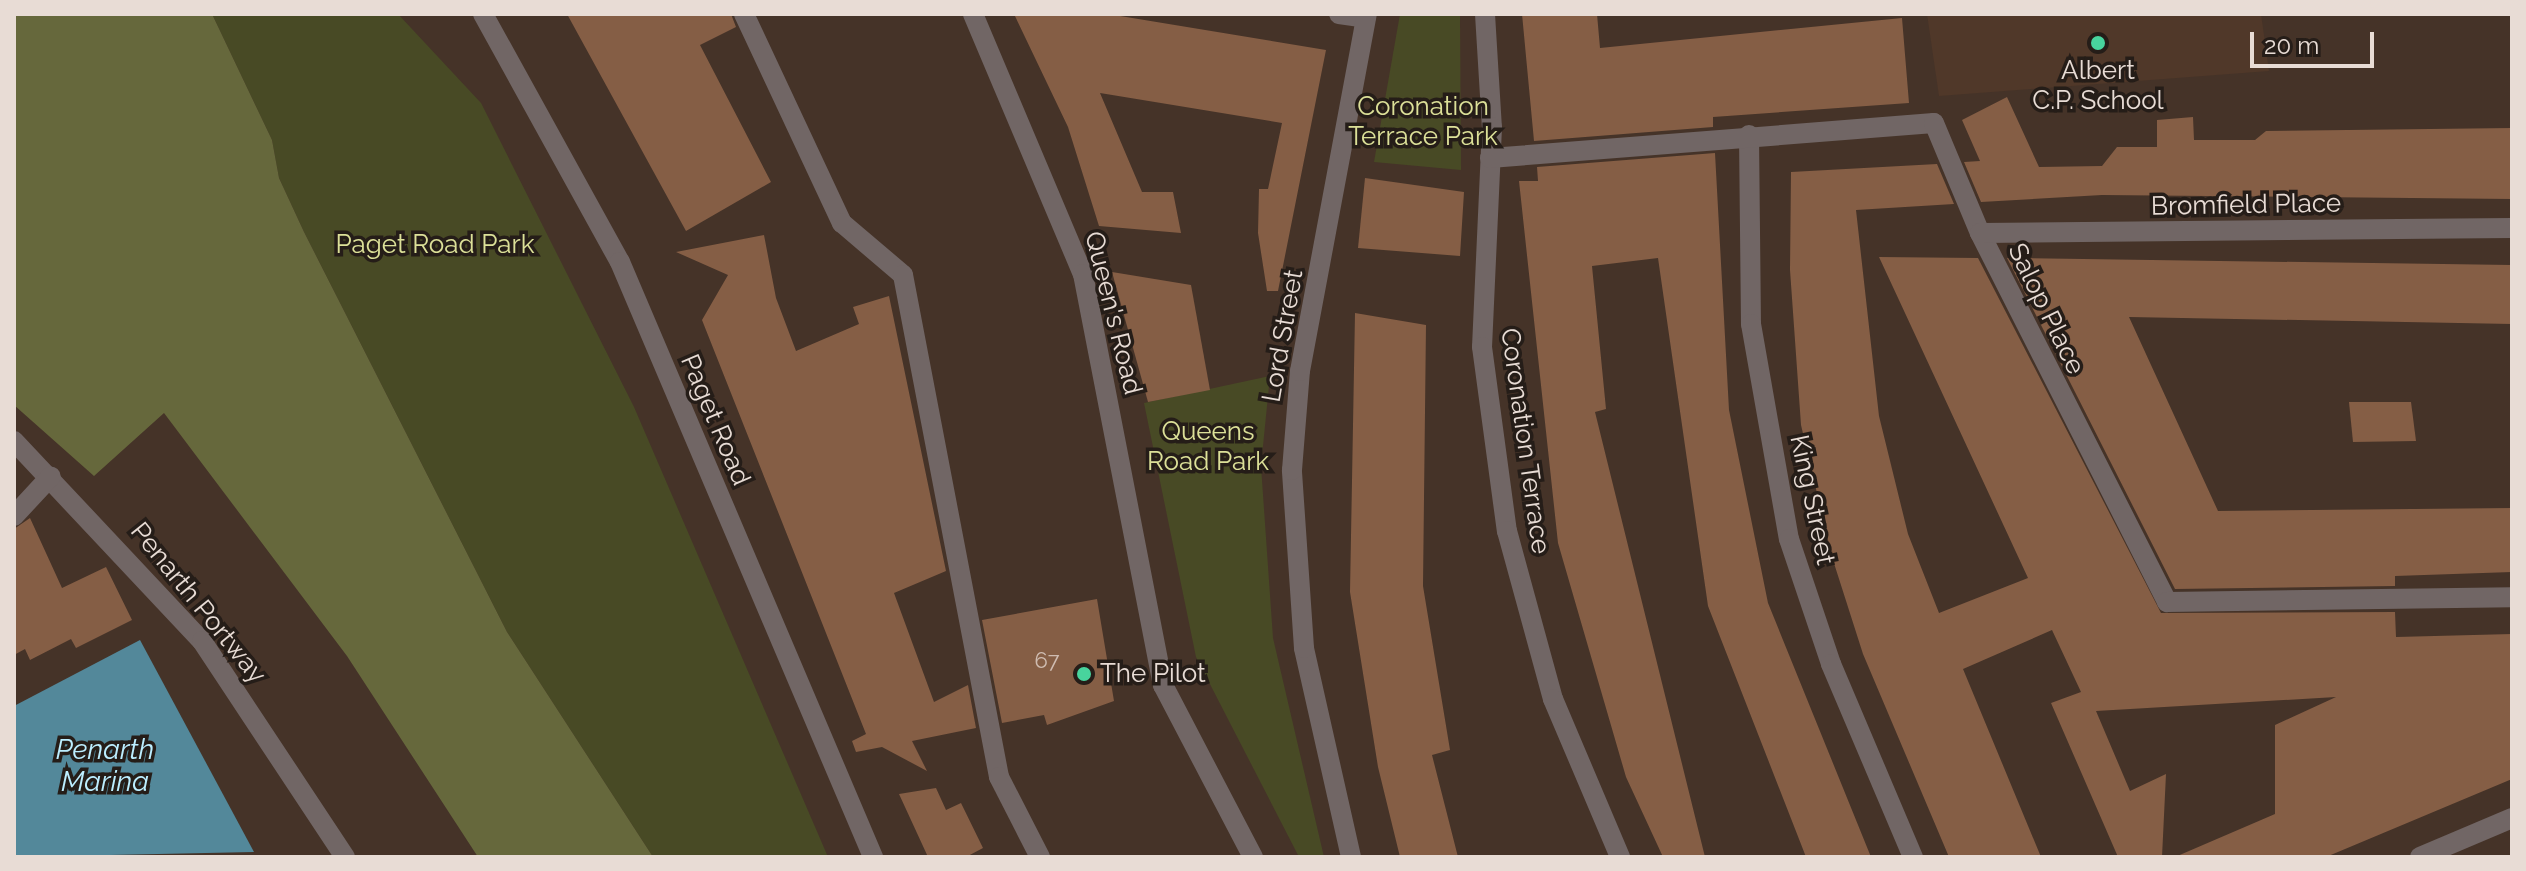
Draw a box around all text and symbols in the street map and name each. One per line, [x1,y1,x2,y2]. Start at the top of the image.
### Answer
scale bar [2254,16,2378,66]
text: 20 m [2264,31,2319,60]
marker: Albert C.P. School [2089,34,2107,52]
place label: Albert C.P. School [2032,55,2164,116]
park label: Coronation Terrace Park [1348,91,1498,152]
street label: Bromfield Place [2151,188,2341,222]
street label: Queen's Road [1078,228,1148,398]
park label: Paget Road Park [336,229,534,261]
street label: Salop Place [2001,238,2091,380]
street label: Lord Street [1256,267,1310,405]
street label: Coronation Terrace [1494,326,1556,556]
street label: Paget Road [673,350,757,490]
park label: Queens Road Park [1147,416,1269,478]
street label: King Street [1783,432,1841,568]
street label: Penarth Portway [124,516,272,690]
house number: 67 [1034,648,1060,674]
place label: The Pilot [1100,658,1206,690]
marker: The Pilot [1075,665,1093,683]
water label: Penarth Marina [56,733,154,799]

